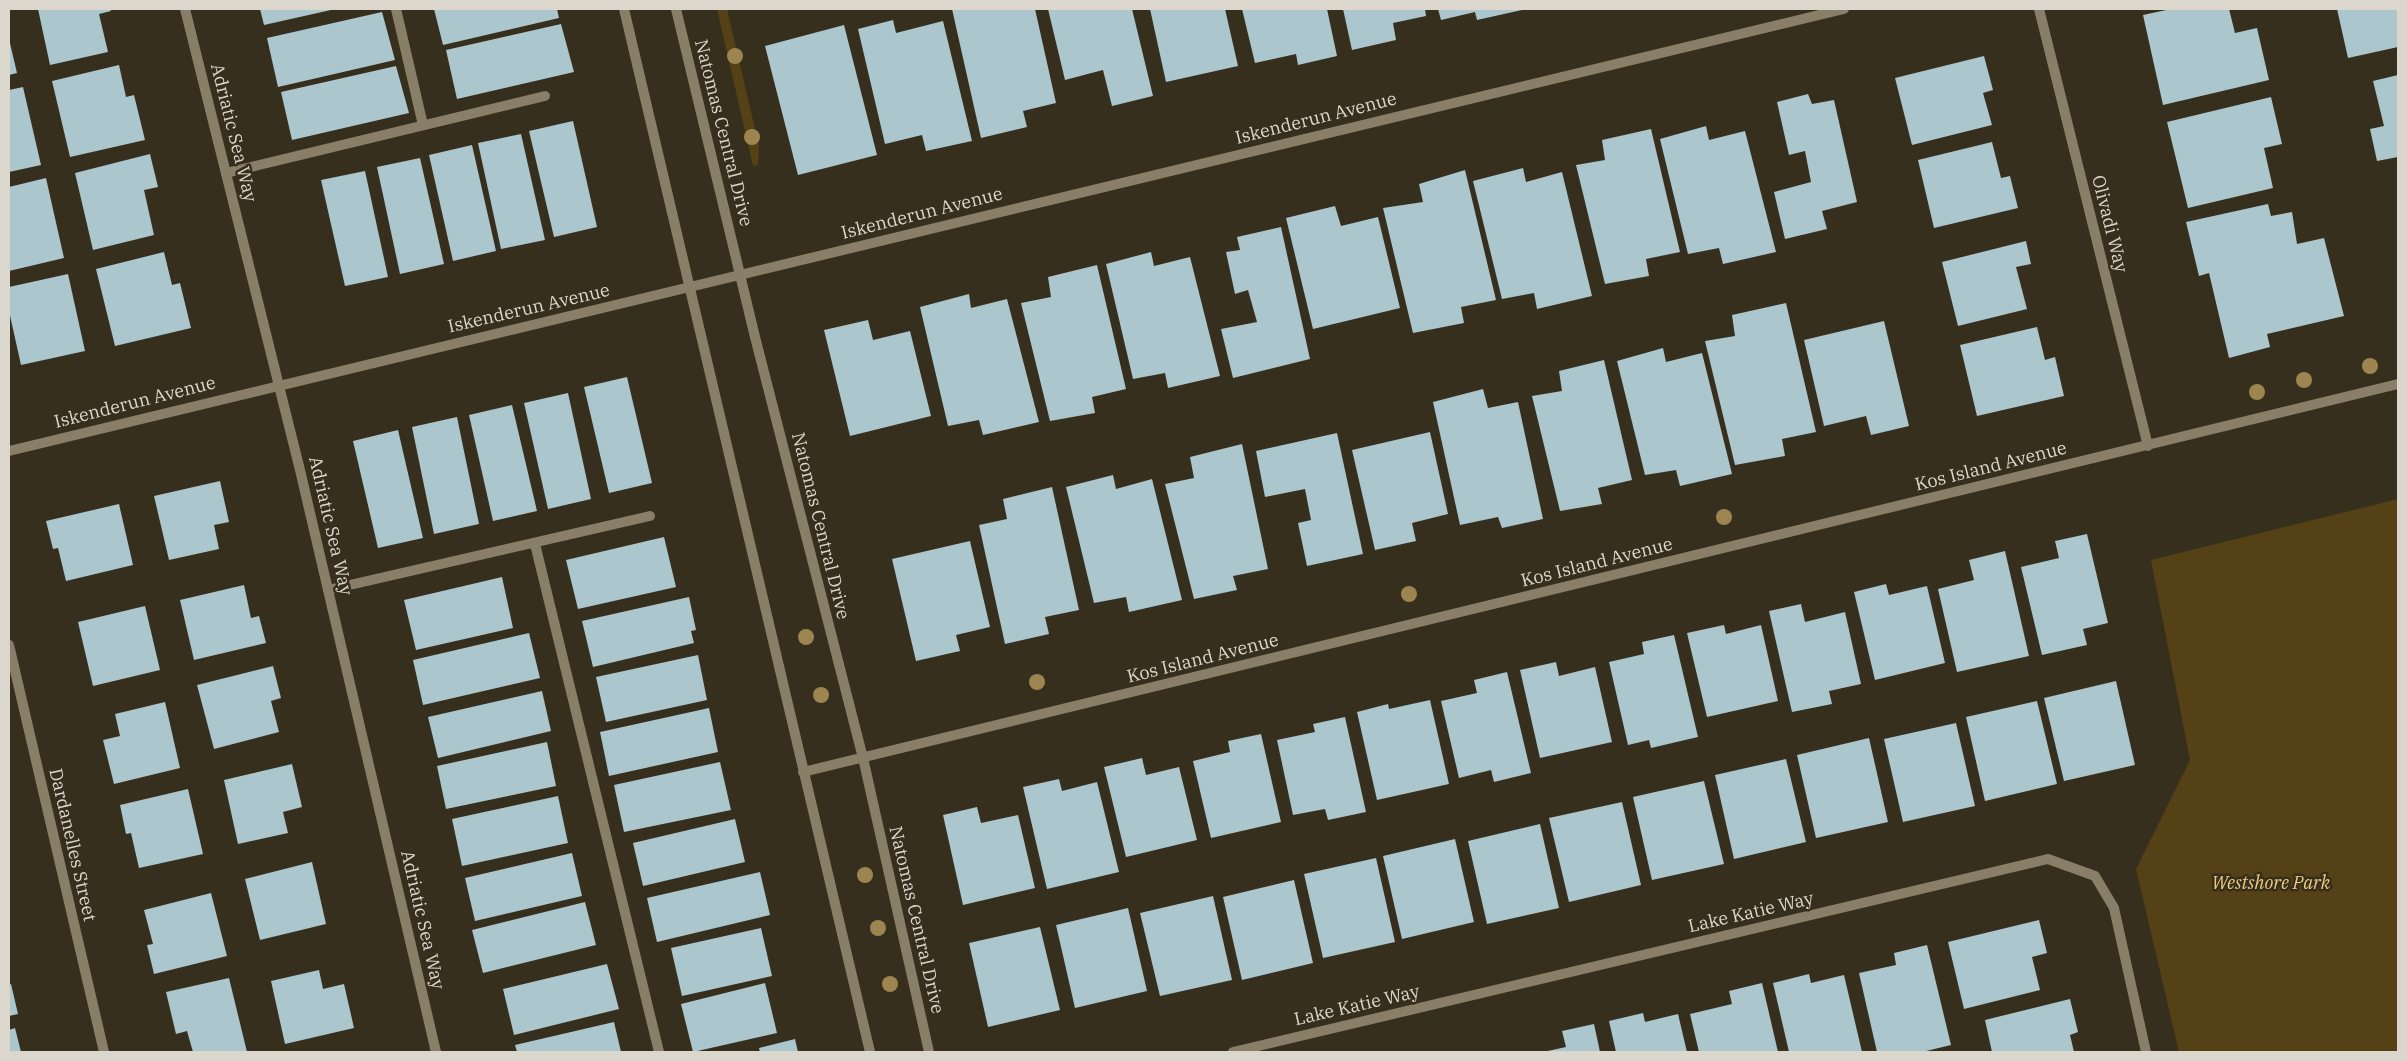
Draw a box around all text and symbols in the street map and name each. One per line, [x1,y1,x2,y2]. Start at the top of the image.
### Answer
street label: Natomas Central Drive [689,37,757,229]
street label: Adriatic Sea Way [205,61,261,205]
street label: Iskenderun Avenue [1233,89,1399,149]
street label: Olivadi Way [2086,173,2132,275]
street label: Iskenderun Avenue [839,184,1005,244]
street label: Iskenderun Avenue [446,280,612,338]
street label: Iskenderun Avenue [52,373,218,433]
street label: Natomas Central Drive [786,430,854,622]
street label: Kos Island Avenue [1913,438,2069,496]
street label: Adriatic Sea Way [304,454,356,598]
street label: Kos Island Avenue [1519,534,1675,592]
street label: Kos Island Avenue [1125,630,1281,688]
street label: Dardanelles Street [44,766,100,924]
street label: Natomas Central Drive [884,824,948,1016]
street label: Adriatic Sea Way [396,848,448,992]
park label: Westshore Park [2212,873,2330,895]
street label: Lake Katie Way [1686,888,1816,938]
street label: Lake Katie Way [1292,981,1422,1031]

